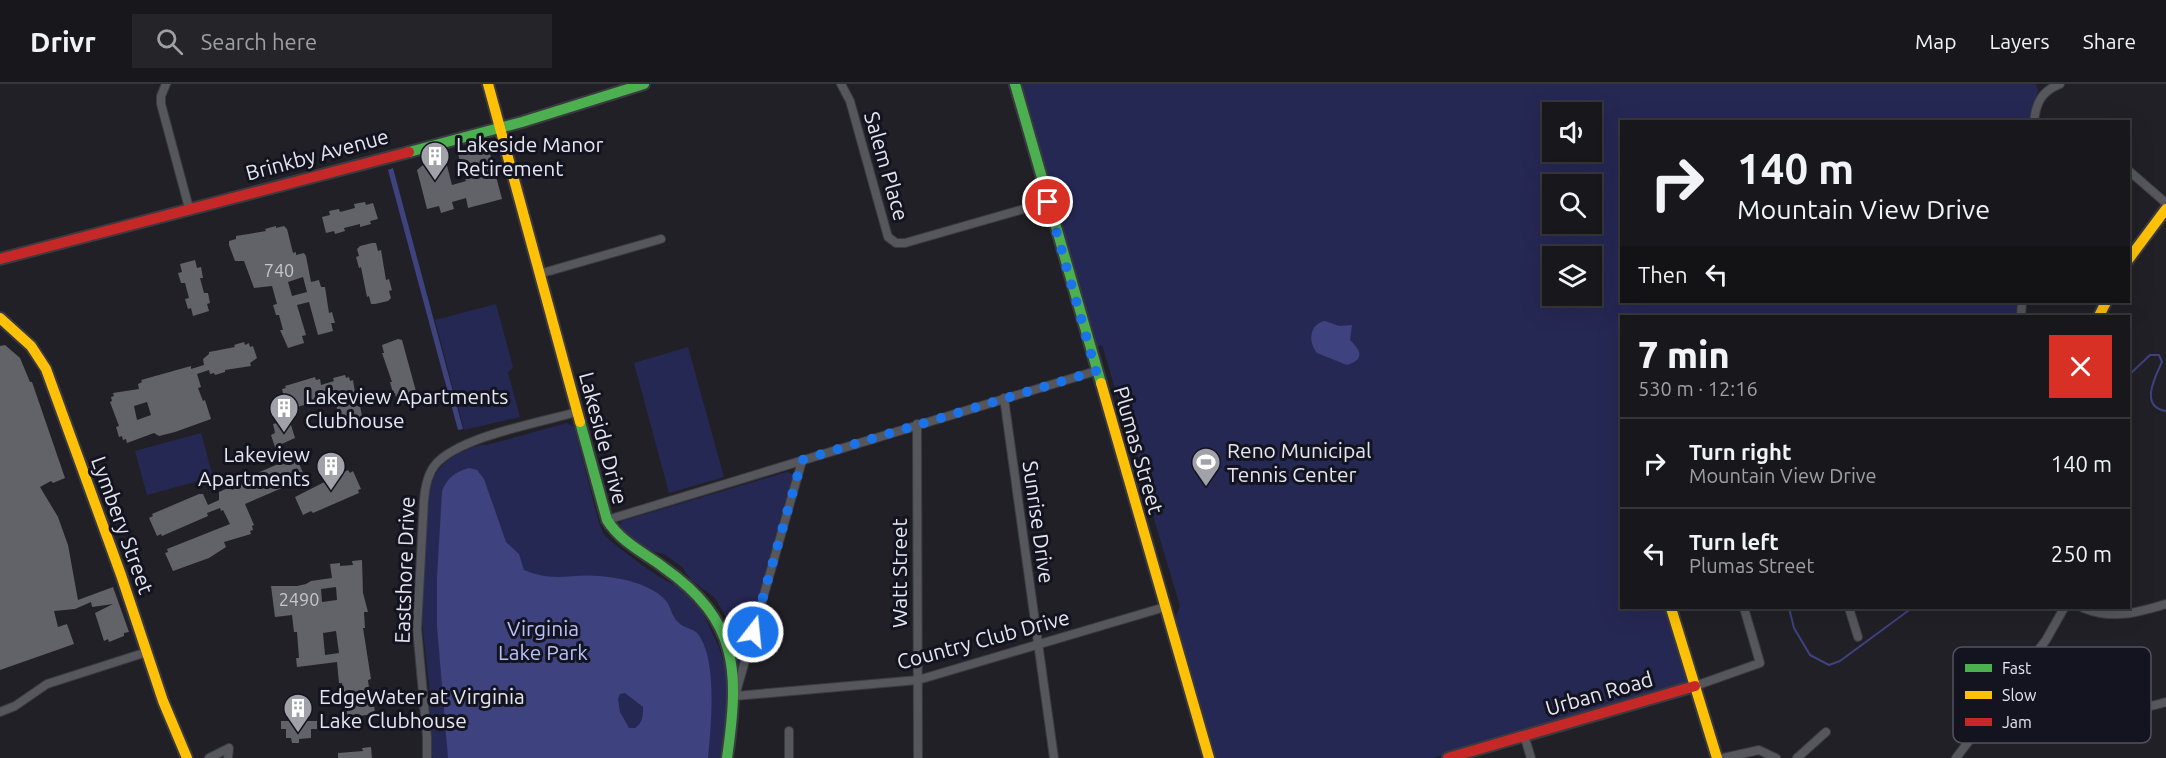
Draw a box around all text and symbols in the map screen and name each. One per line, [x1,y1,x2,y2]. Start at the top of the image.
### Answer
search box [132,14,552,68]
icon: search [153,25,186,58]
text: Drivr [30,26,96,57]
text: Search here [201,29,317,54]
text: Map [1915,29,1956,53]
text: Layers [1989,29,2050,53]
text: Share [2083,29,2136,53]
map controls [1542,102,1602,306]
button: sound [1542,102,1602,162]
street label: Salem Place [860,109,914,223]
street label: Brinkby Avenue [243,123,391,185]
place label: Lakeside Manor Retirement [456,132,604,180]
building icon: Lakeside Manor Retirement [419,140,451,182]
icon: right [1638,144,1716,222]
text: 140 m [1737,145,1854,192]
button: search [1542,174,1602,234]
pin [1022,176,1073,227]
icon: arrive [1031,185,1064,218]
text: Mountain View Drive [1737,194,1990,224]
button: layers [1542,246,1602,306]
icon: left [1700,258,1733,291]
house number: 740 [264,260,294,280]
text: Then [1638,262,1688,287]
text: 7 min [1638,334,1730,375]
button: close [2049,335,2112,398]
street label: Lakeside Drive [575,369,633,507]
text: 530 m · 12:16 [1638,377,1758,400]
street label: Plumas Street [1109,383,1169,517]
place label: Lakeview Apartments Clubhouse [305,384,508,432]
building icon: Lakeview Apartments Clubhouse [268,392,300,434]
place label: Reno Municipal Tennis Center [1227,438,1372,486]
text: Turn right [1689,439,1791,464]
place label: Lakeview Apartments [198,442,310,490]
sports icon: Reno Municipal Tennis Center [1190,446,1222,488]
icon: right [1638,447,1671,480]
building icon: Lakeview Apartments [315,450,347,492]
text: 140 m [2051,451,2112,476]
street label: Lymbery Street [87,453,159,597]
street label: Sunrise Drive [1019,459,1059,585]
text: Mountain View Drive [1689,464,1877,487]
street label: Eastshore Drive [389,496,419,644]
street label: Watt Street [887,518,911,628]
text: Turn left [1689,529,1779,554]
icon: left [1638,537,1671,570]
text: 250 m [2051,541,2112,566]
text: Plumas Street [1689,554,1814,577]
house number: 2490 [279,589,319,609]
position arrow [721,600,785,664]
street label: Country Club Drive [894,604,1072,674]
park label: Virginia Lake Park [498,616,588,664]
legend [1953,647,2151,743]
text: Fast [2002,659,2032,677]
street label: Urban Road [1543,666,1655,720]
place label: EdgeWater at Virginia Lake Clubhouse [319,684,525,732]
text: Slow [2002,686,2037,704]
building icon: EdgeWater at Virginia Lake Clubhouse [282,692,314,734]
text: Jam [2002,713,2032,731]

